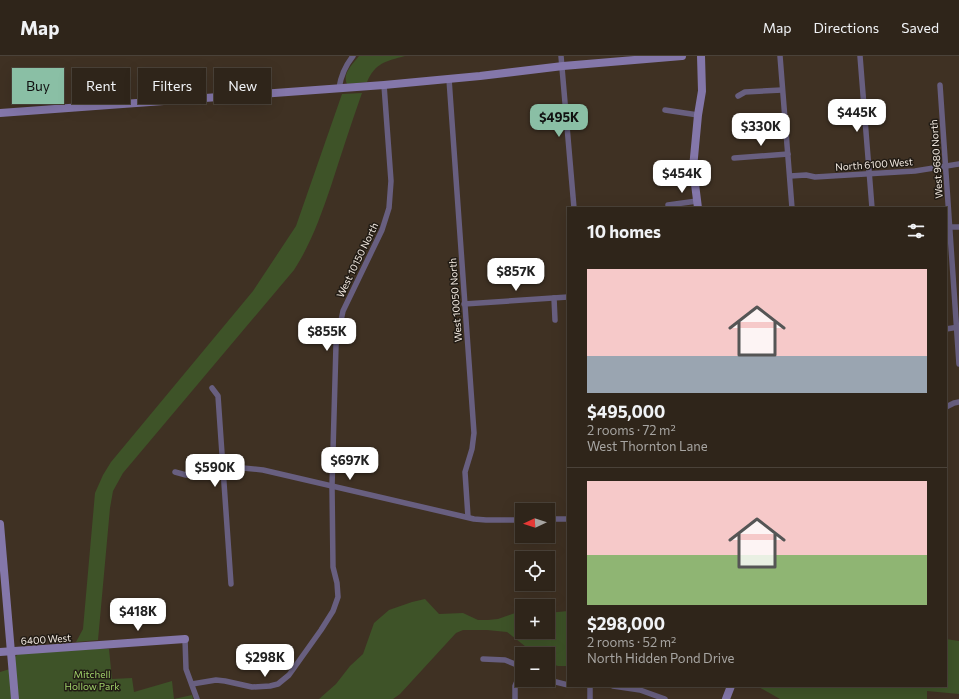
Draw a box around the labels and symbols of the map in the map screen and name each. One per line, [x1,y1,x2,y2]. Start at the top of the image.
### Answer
pin: $445K [829,99,885,133]
pin: $495K [531,104,587,138]
pin: $330K [733,113,789,147]
street label: West 9680 North [927,119,945,199]
street label: North 6100 West [835,155,913,173]
pin: $454K [654,160,710,194]
street label: West 10150 North [334,221,380,299]
street label: West 10050 North [446,258,464,342]
pin: $857K [488,258,544,292]
pin: $855K [299,318,355,352]
pin: $697K [322,447,378,481]
pin: $590K [187,454,243,488]
north arrow [515,503,555,543]
pin: $418K [110,598,166,632]
street label: 6400 West [20,631,72,647]
pin: $298K [237,644,293,678]
park label: Mitchell Hollow Park [64,668,120,692]

